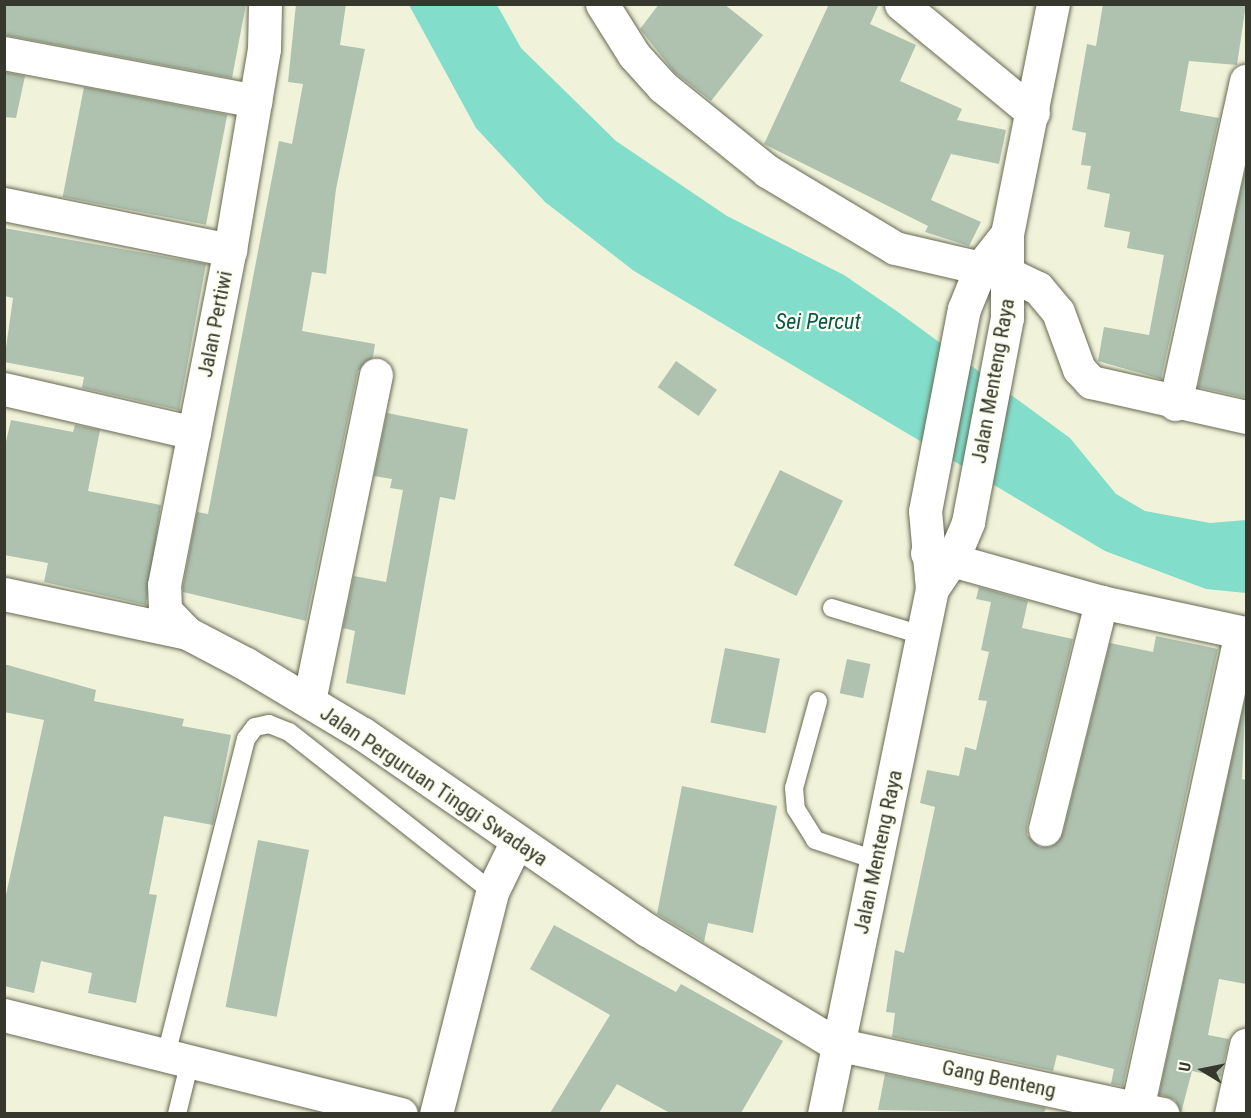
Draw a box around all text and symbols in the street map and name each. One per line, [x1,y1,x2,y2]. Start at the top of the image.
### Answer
street label: Jalan Pertiwi [192,269,238,379]
street label: Jalan Menteng Raya [966,297,1020,465]
water label: Sei Percut [775,309,861,335]
street label: Jalan Perguruan Tinggi Swadaya [315,700,553,872]
street label: Jalan Menteng Raya [848,768,908,936]
north arrow [1173,1040,1233,1100]
street label: Gang Benteng [940,1055,1058,1103]
text: U [1175,1061,1195,1073]

